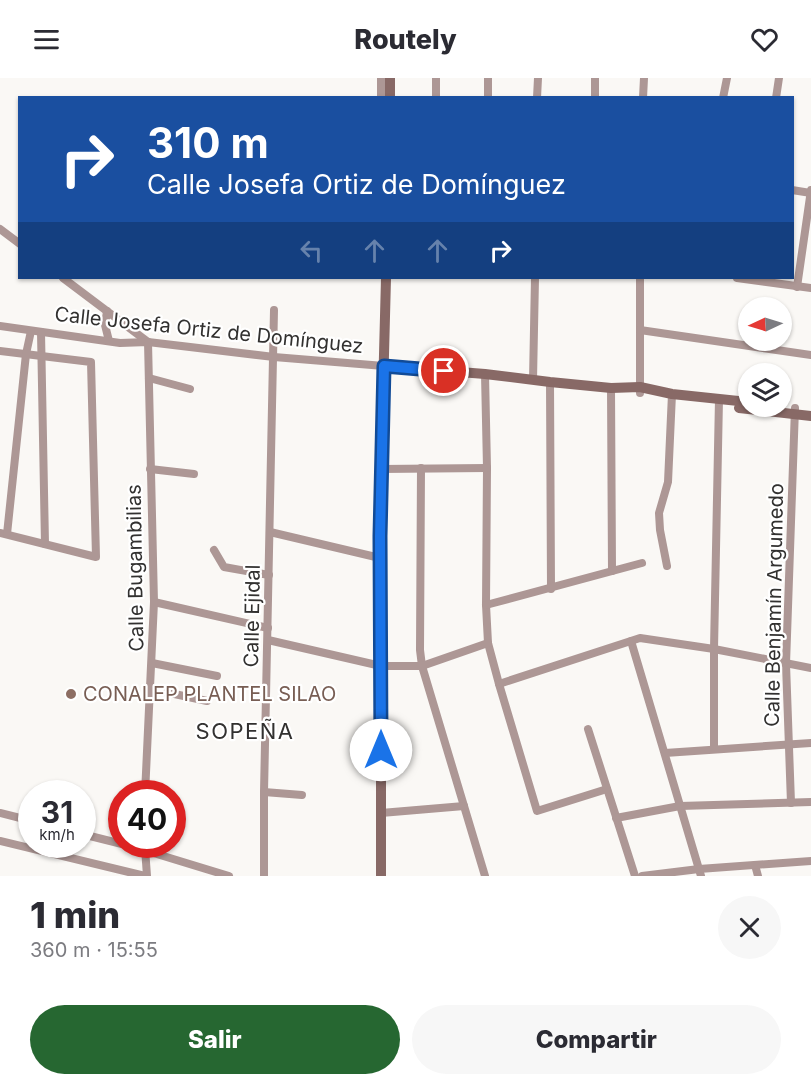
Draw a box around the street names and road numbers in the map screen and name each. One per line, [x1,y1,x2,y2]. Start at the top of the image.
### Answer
street label: Calle Josefa Ortiz de Domínguez [53,302,365,358]
street label: Calle Benjamín Argumedo [760,483,788,727]
street label: Calle Bugambilias [122,484,148,652]
street label: Calle Ejidal [239,564,265,668]

